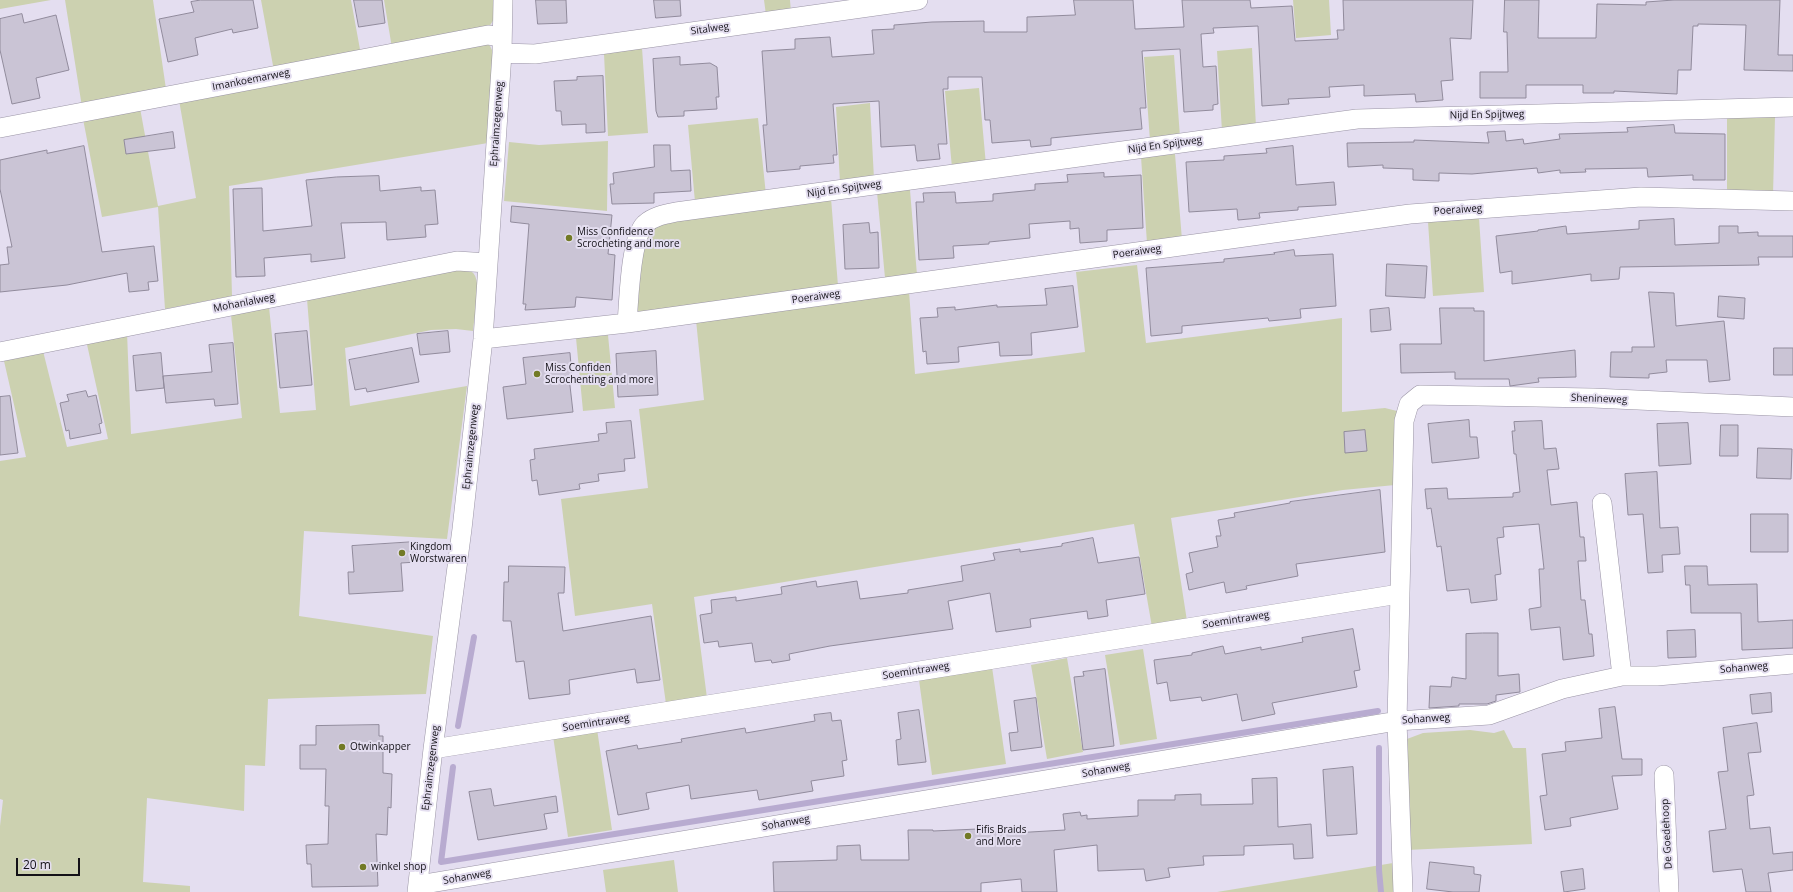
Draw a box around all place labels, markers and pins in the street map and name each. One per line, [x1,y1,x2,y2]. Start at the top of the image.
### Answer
place label: Miss Confidence Scrocheting and more [577,226,680,250]
marker: Miss Confidence Scrocheting and more [564,233,574,243]
place label: Miss Confiden Scrochenting and more [545,362,654,386]
marker: Miss Confiden Scrochenting and more [532,369,542,379]
place label: Kingdom Worstwaren [410,541,467,564]
marker: Kingdom Worstwaren [397,548,407,558]
place label: Otwinkapper [350,741,410,753]
marker: Otwinkapper [337,742,347,752]
place label: Fifis Braids and More [976,824,1026,848]
marker: Fifis Braids and More [963,831,973,841]
place label: winkel shop [371,861,426,873]
marker: winkel shop [358,862,368,872]

